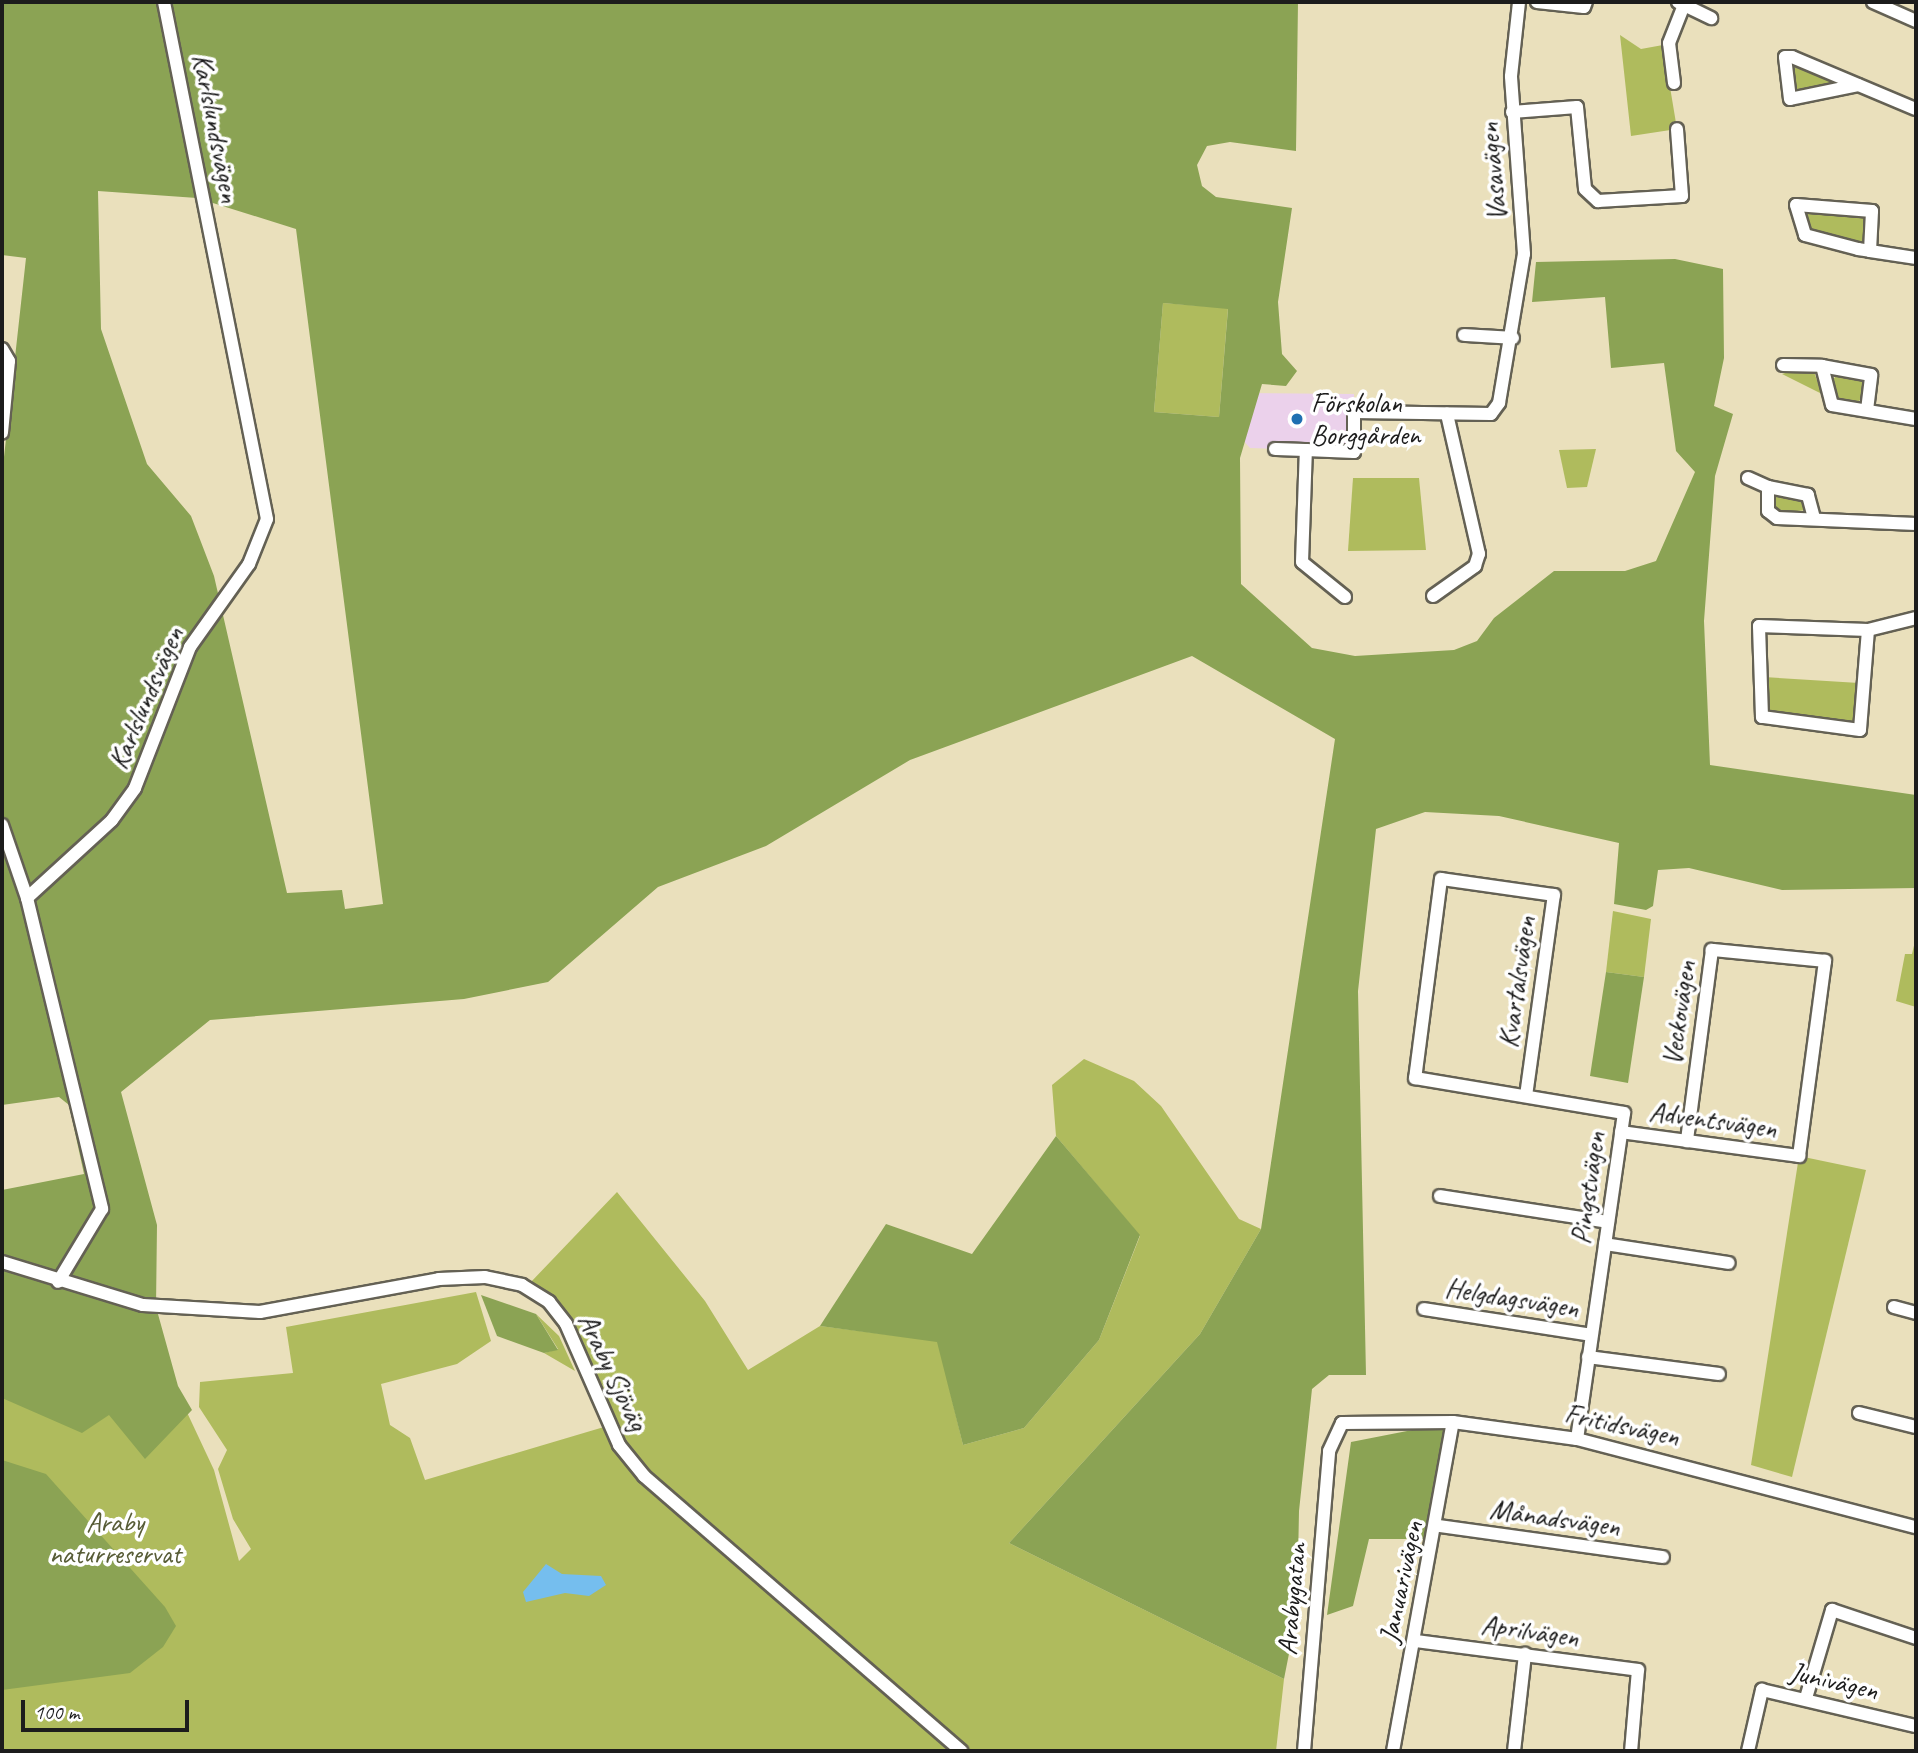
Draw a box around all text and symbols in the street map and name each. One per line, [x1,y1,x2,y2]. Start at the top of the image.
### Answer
street label: Karlslundsvägen [185,51,247,205]
street label: Vasavägen [1472,121,1514,223]
place label: Förskolan Borggården [1311,386,1420,452]
marker: Förskolan Borggården [1289,411,1305,427]
street label: Karlslundsvägen [101,622,191,774]
street label: Kvartalsvägen [1491,914,1543,1050]
street label: Veckovägen [1655,959,1703,1067]
street label: Adventsvägen [1647,1094,1779,1146]
street label: Pingstvägen [1563,1130,1613,1246]
street label: Helgdagsvägen [1443,1271,1581,1325]
street label: Araby Sjöväg [571,1308,655,1436]
street label: Fritidsvägen [1562,1396,1682,1454]
street label: Månadsvägen [1488,1492,1622,1544]
park label: Araby naturreservat [49,1505,181,1571]
street label: Januarivägen [1372,1518,1430,1646]
street label: Arabygatan [1270,1542,1314,1656]
street label: Aprilvägen [1479,1608,1581,1654]
street label: Junivägen [1787,1655,1881,1707]
scale bar [24,1686,192,1730]
text: 100 m [34,1699,79,1725]

